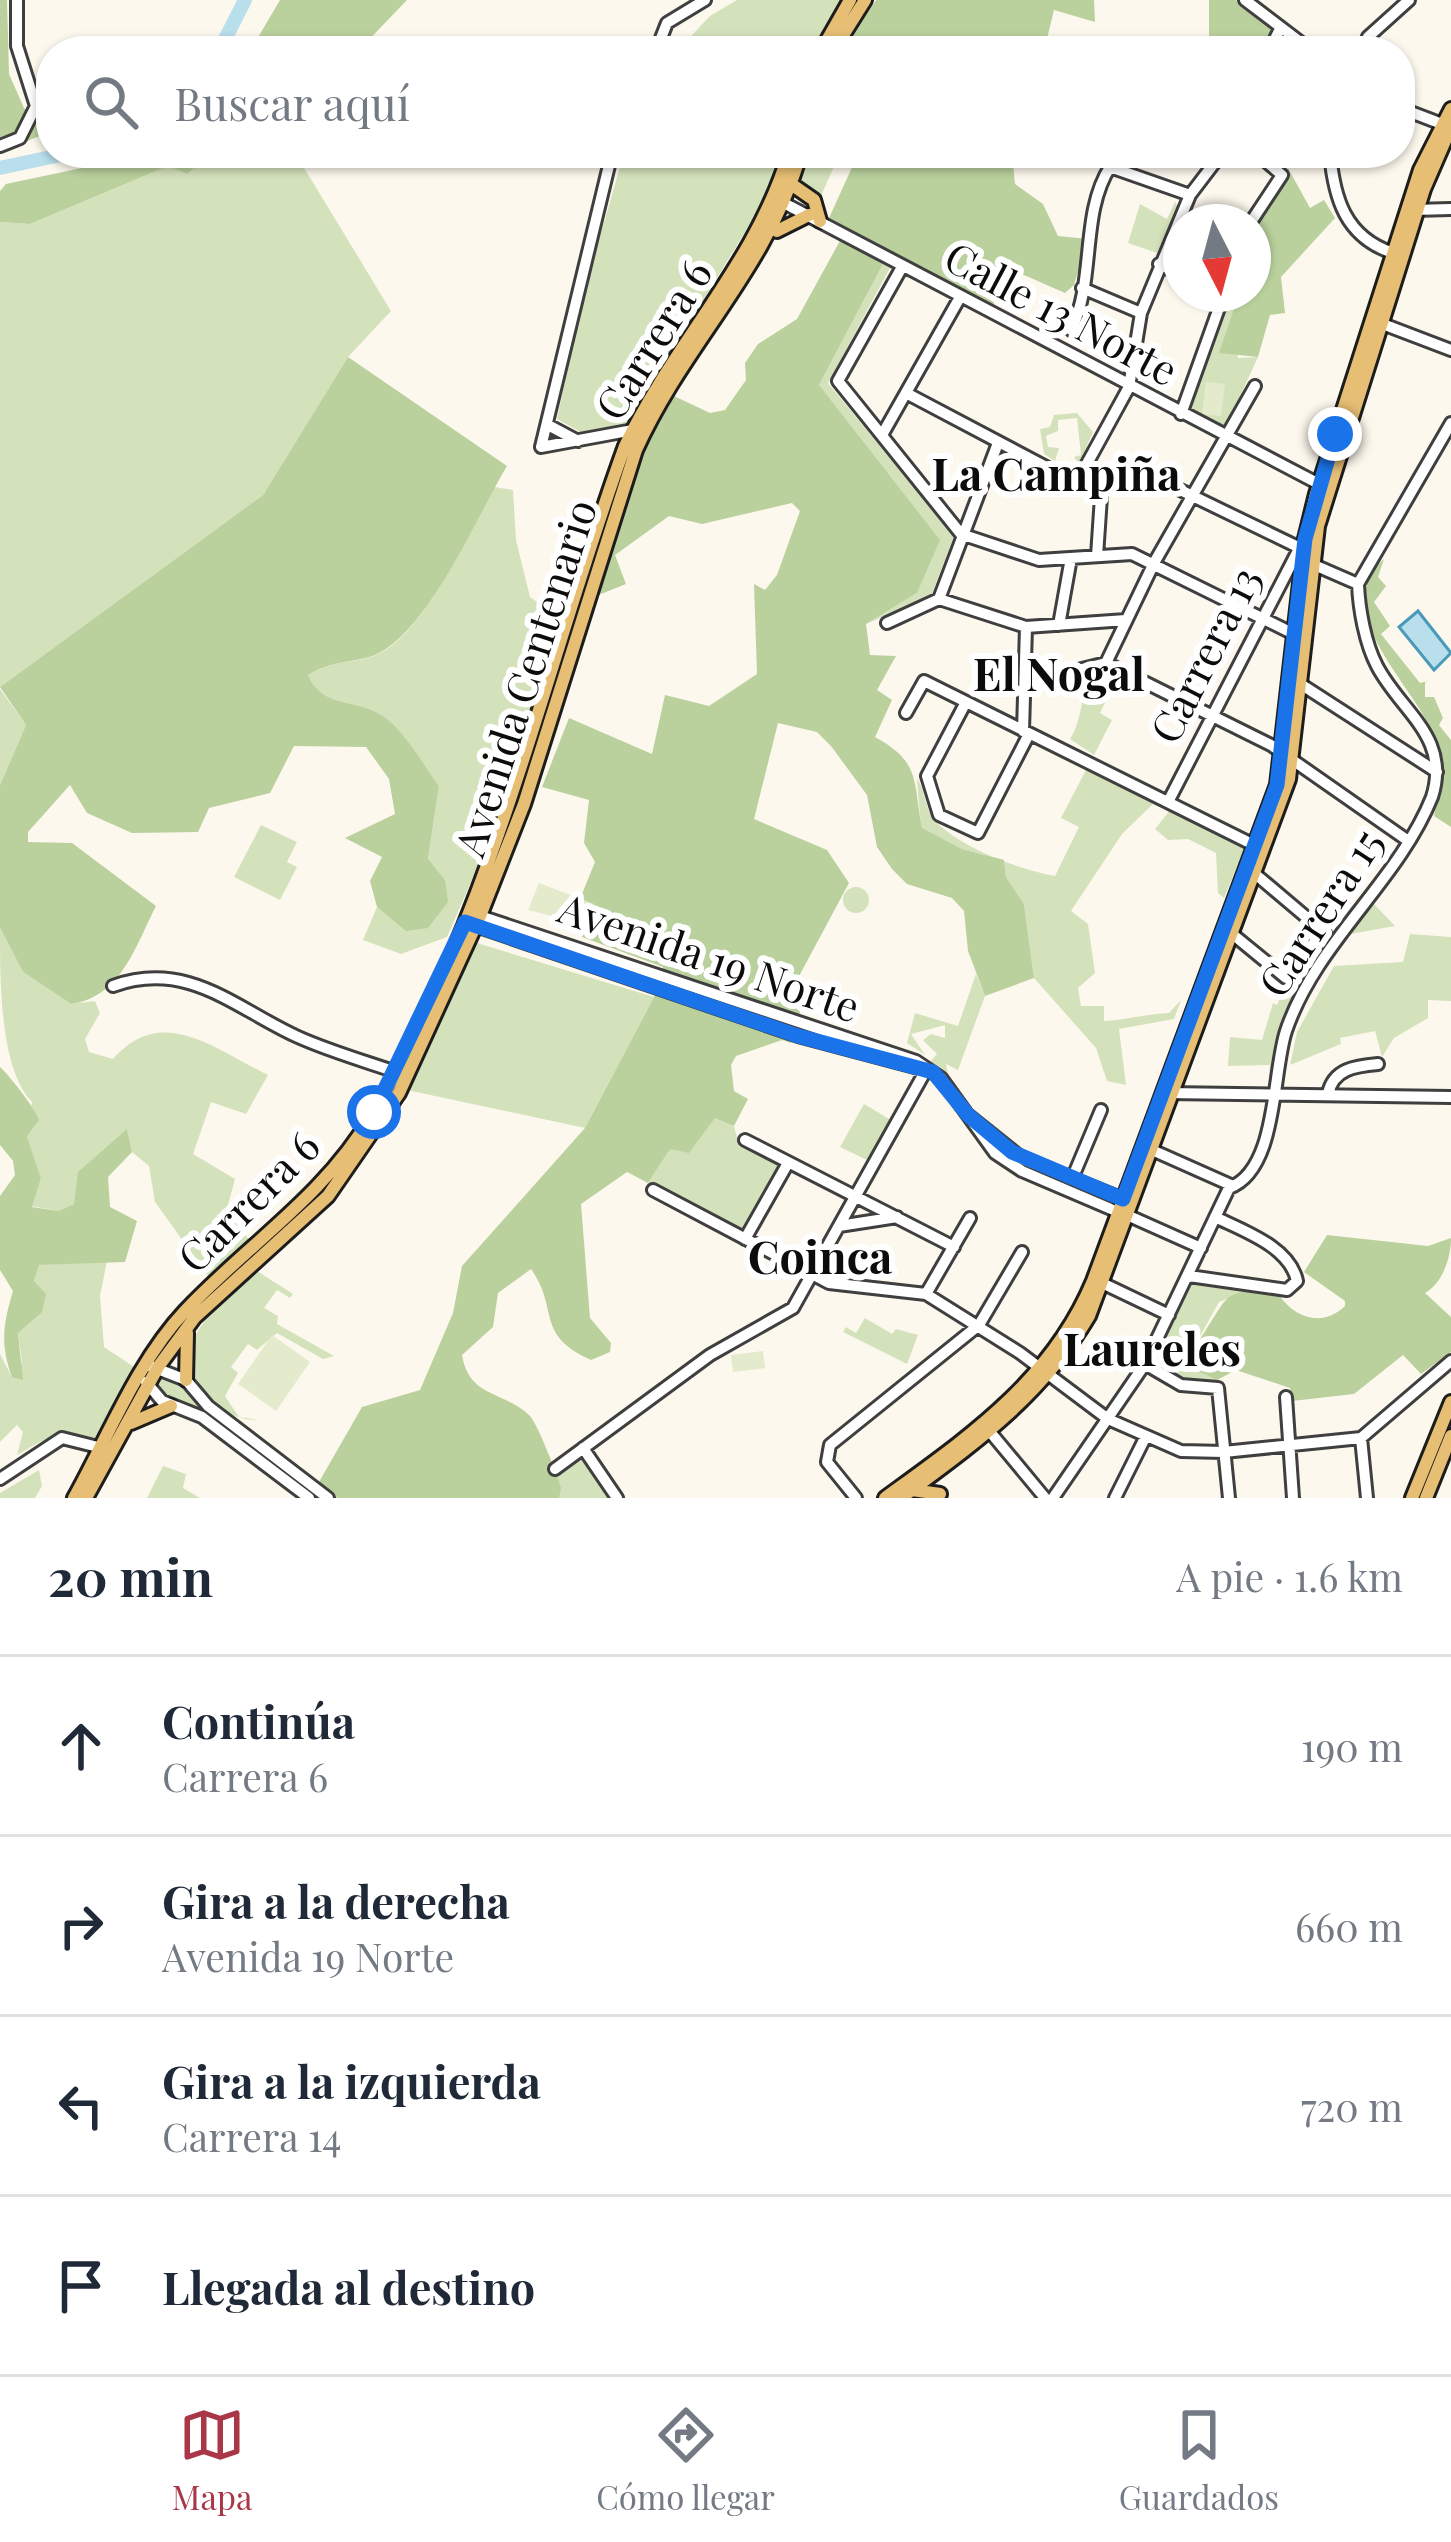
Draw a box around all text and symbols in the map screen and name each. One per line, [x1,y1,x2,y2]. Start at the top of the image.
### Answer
search box [36,36,1415,168]
icon: search [78,69,144,135]
text: Buscar aquí [174,72,410,132]
north arrow [1163,204,1271,312]
street label: Calle 13 Norte [936,227,1188,397]
street label: Carrera 6 [581,248,723,430]
route end [1308,407,1362,461]
district label: La Campiña [932,442,1181,502]
street label: Avenida Centenario [440,492,608,864]
street label: Carrera 13 [1136,556,1273,752]
district label: El Nogal [973,642,1145,702]
street label: Carrera 15 [1244,817,1394,1007]
street label: Avenida 19 Norte [551,878,868,1034]
route start [347,1085,401,1139]
street label: Carrera 6 [165,1118,331,1284]
district label: Coinca [748,1225,893,1285]
district label: Laureles [1063,1317,1241,1377]
text: 20 min [48,1542,213,1610]
text: A pie · 1.6 km [1176,1550,1403,1602]
text: Continúa [162,1690,355,1750]
icon: ahead [48,1713,114,1779]
text: 190 m [1301,1720,1403,1772]
text: Carrera 6 [162,1750,328,1802]
text: Gira a la derecha [162,1870,510,1930]
icon: right [48,1893,114,1959]
text: 660 m [1295,1900,1403,1952]
text: Avenida 19 Norte [162,1930,454,1982]
text: Gira a la izquierda [162,2050,541,2110]
icon: left [48,2073,114,2139]
text: 720 m [1301,2080,1403,2132]
text: Carrera 14 [162,2110,342,2162]
icon: arrive [48,2253,114,2319]
text: Llegada al destino [162,2256,535,2316]
tab: Mapa [172,2402,252,2518]
tab: Cómo llegar [596,2402,775,2518]
tab: Guardados [1119,2402,1279,2518]

